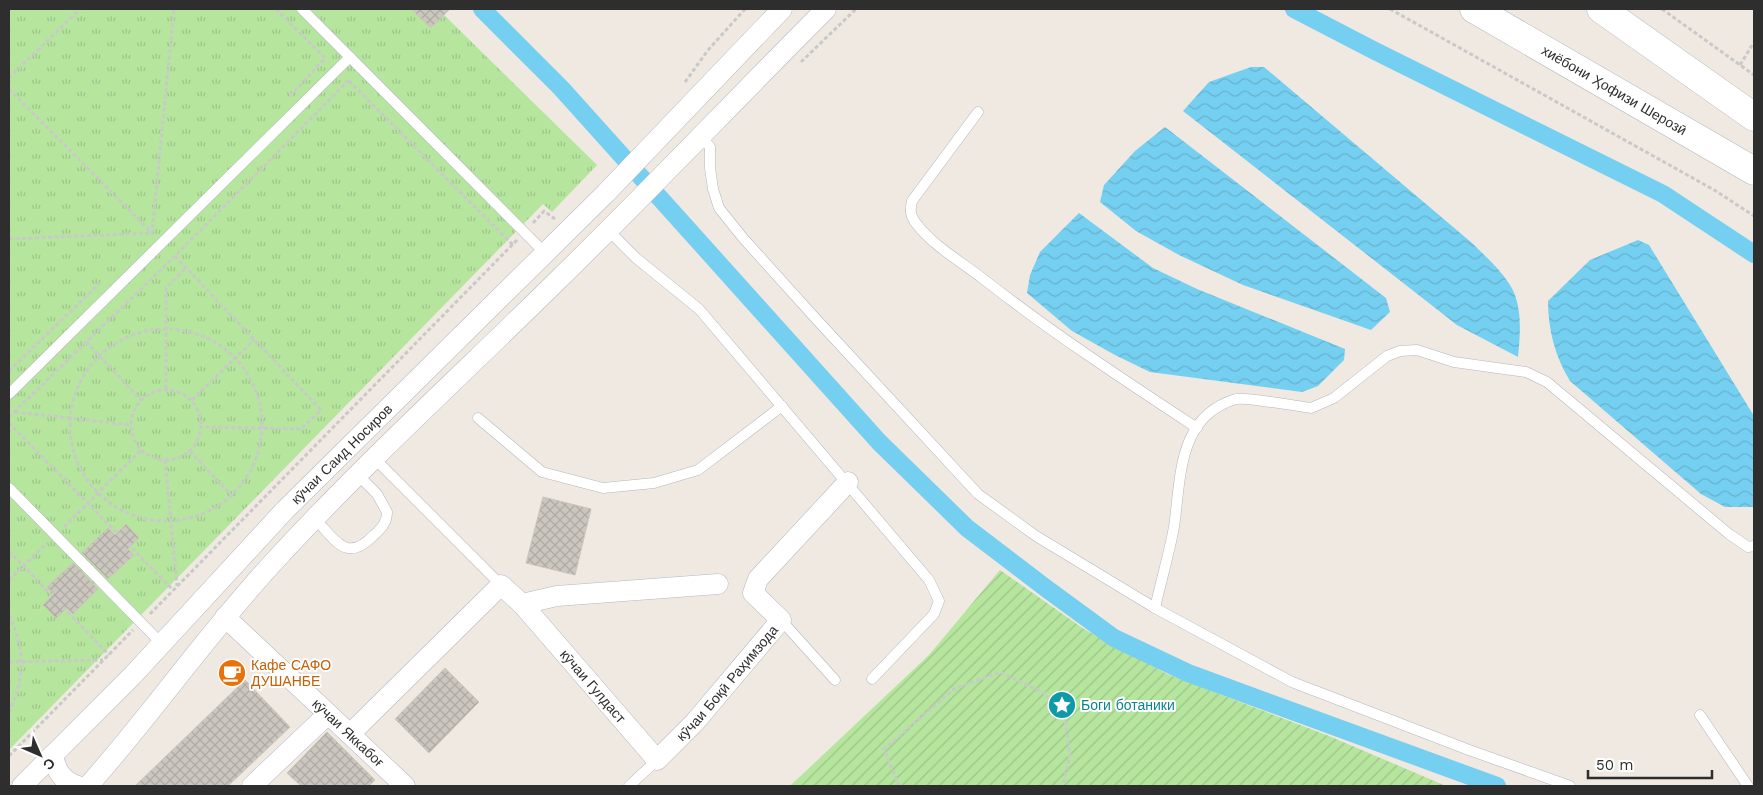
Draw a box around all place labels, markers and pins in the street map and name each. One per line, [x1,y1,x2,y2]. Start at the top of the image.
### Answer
place label: Кафе САФО ДУШАНБЕ [251,657,331,689]
cafe icon: Кафе САФО ДУШАНБЕ [217,658,247,688]
place icon: Боги ботаники [1047,690,1077,720]
place label: Боги ботаники [1081,697,1175,713]

